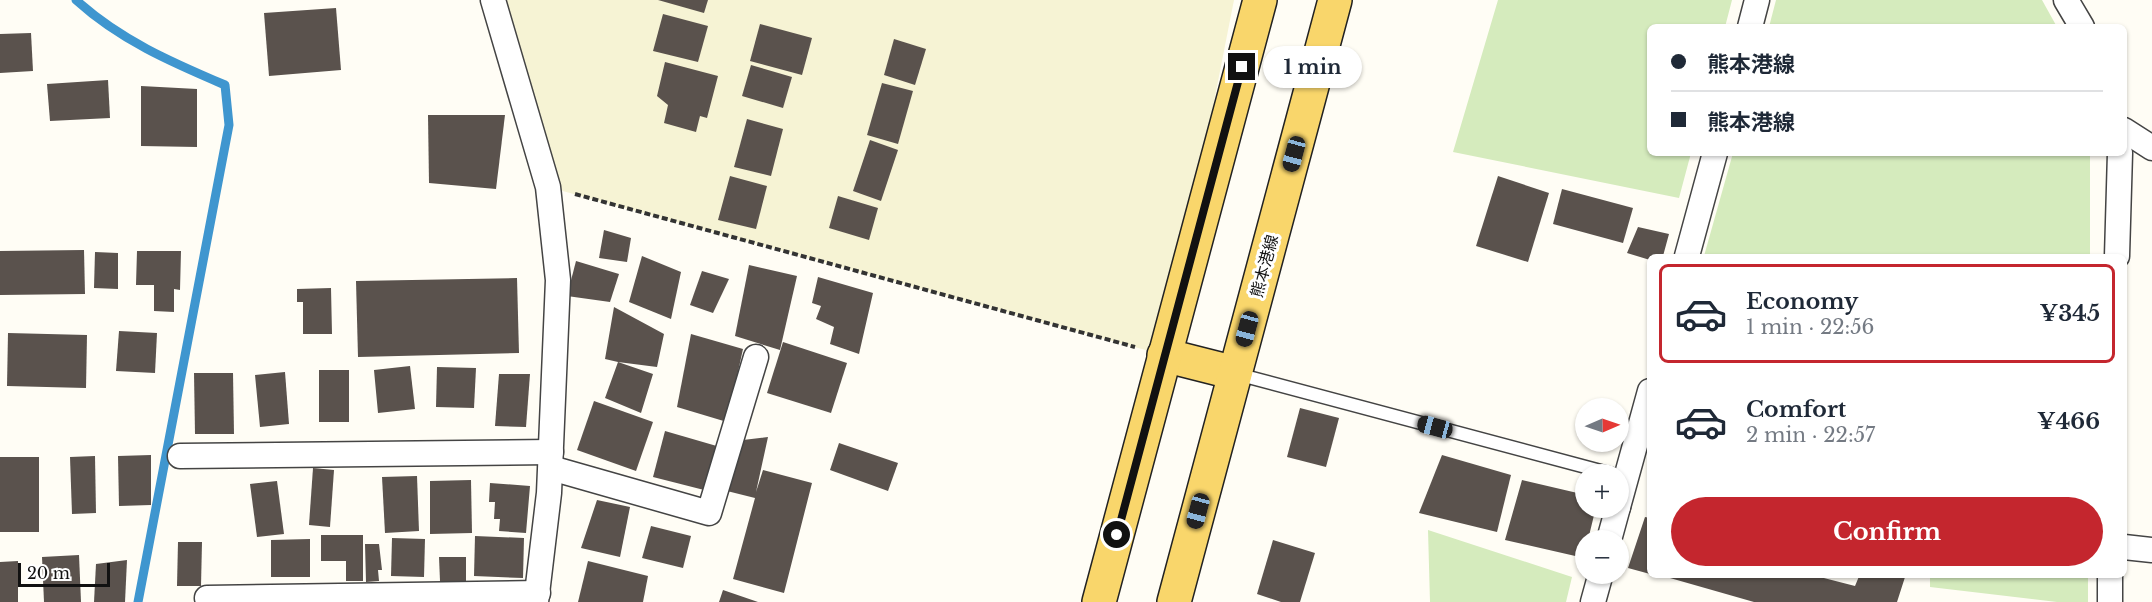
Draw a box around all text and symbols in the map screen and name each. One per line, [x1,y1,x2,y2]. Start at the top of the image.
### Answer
callout: 1 min [1263,46,1362,88]
text: 熊本港線 [1707,51,1795,78]
route end [1228,53,1255,80]
text: 1 min [1284,55,1341,79]
text: 熊本港線 [1707,109,1795,136]
car [1281,134,1307,174]
street label: 熊本港線 [1246,232,1282,300]
icon: car [1674,287,1728,341]
text: Economy [1746,288,1858,315]
text: ¥345 [2040,300,2100,327]
car [1234,309,1260,349]
text: 1 min · 22:56 [1746,315,1874,339]
icon: car [1674,395,1728,449]
text: Comfort [1746,396,1846,423]
north arrow [1575,398,1629,452]
map controls [1575,398,1629,584]
text: ¥466 [2037,408,2100,435]
car [1415,414,1455,440]
text: 2 min · 22:57 [1746,423,1875,447]
button: + [1575,464,1629,518]
car [1185,491,1211,531]
button: Confirm [1671,497,2103,566]
route start [1103,521,1130,548]
button: − [1575,530,1629,584]
scale bar [18,560,110,588]
text: 20 m [27,563,70,583]

